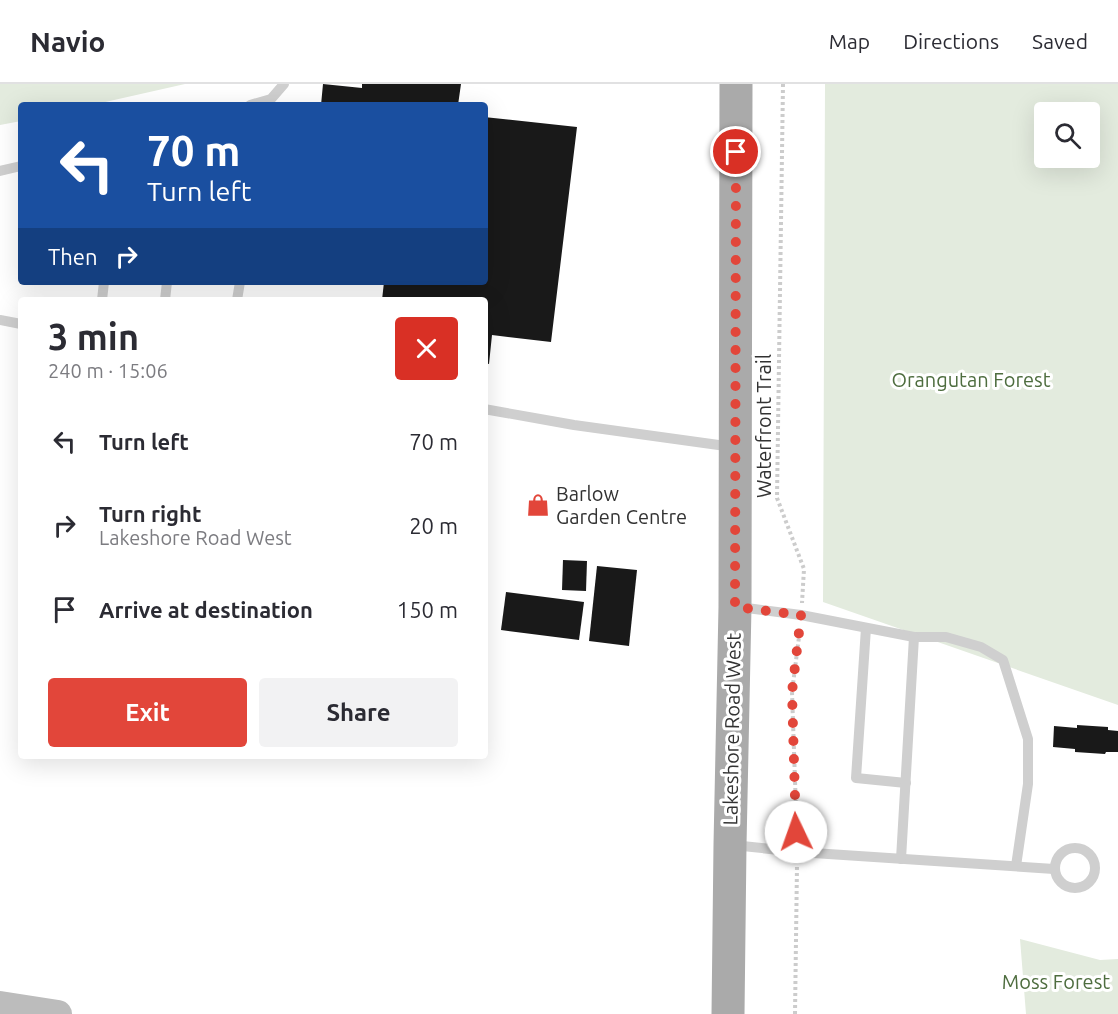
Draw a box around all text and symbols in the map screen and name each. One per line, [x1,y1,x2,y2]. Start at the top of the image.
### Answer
text: Navio [30,26,105,57]
text: Map [829,29,870,53]
text: Directions [903,29,999,53]
text: Saved [1032,29,1088,53]
map controls [1034,102,1100,168]
button: search [1034,102,1100,168]
icon: left [48,126,126,204]
pin [710,126,761,177]
text: 70 m [147,127,241,174]
icon: arrive [719,135,752,168]
text: Turn left [147,176,251,206]
icon: right [110,240,143,273]
text: Then [48,244,98,269]
text: 3 min [48,316,139,357]
button: close [395,317,458,380]
street label: Waterfront Trail [752,354,775,498]
text: 240 m · 15:06 [48,359,168,382]
park label: Orangutan Forest [891,368,1051,391]
icon: left [48,425,81,458]
text: Turn left [99,429,189,454]
text: 70 m [409,429,458,454]
place label: Barlow Garden Centre [556,482,687,528]
shop icon: Barlow Garden Centre [525,492,551,518]
text: Turn right [99,501,201,526]
icon: right [48,509,81,542]
text: 20 m [409,513,458,538]
text: Lakeshore Road West [99,526,292,549]
icon: arrive [48,593,81,626]
text: Arrive at destination [99,597,313,622]
text: 150 m [397,597,458,622]
street label: Lakeshore Road West [718,632,745,826]
button: Exit [48,678,247,747]
button: Share [259,678,458,747]
position arrow [764,800,828,864]
park label: Moss Forest [1002,970,1110,993]

